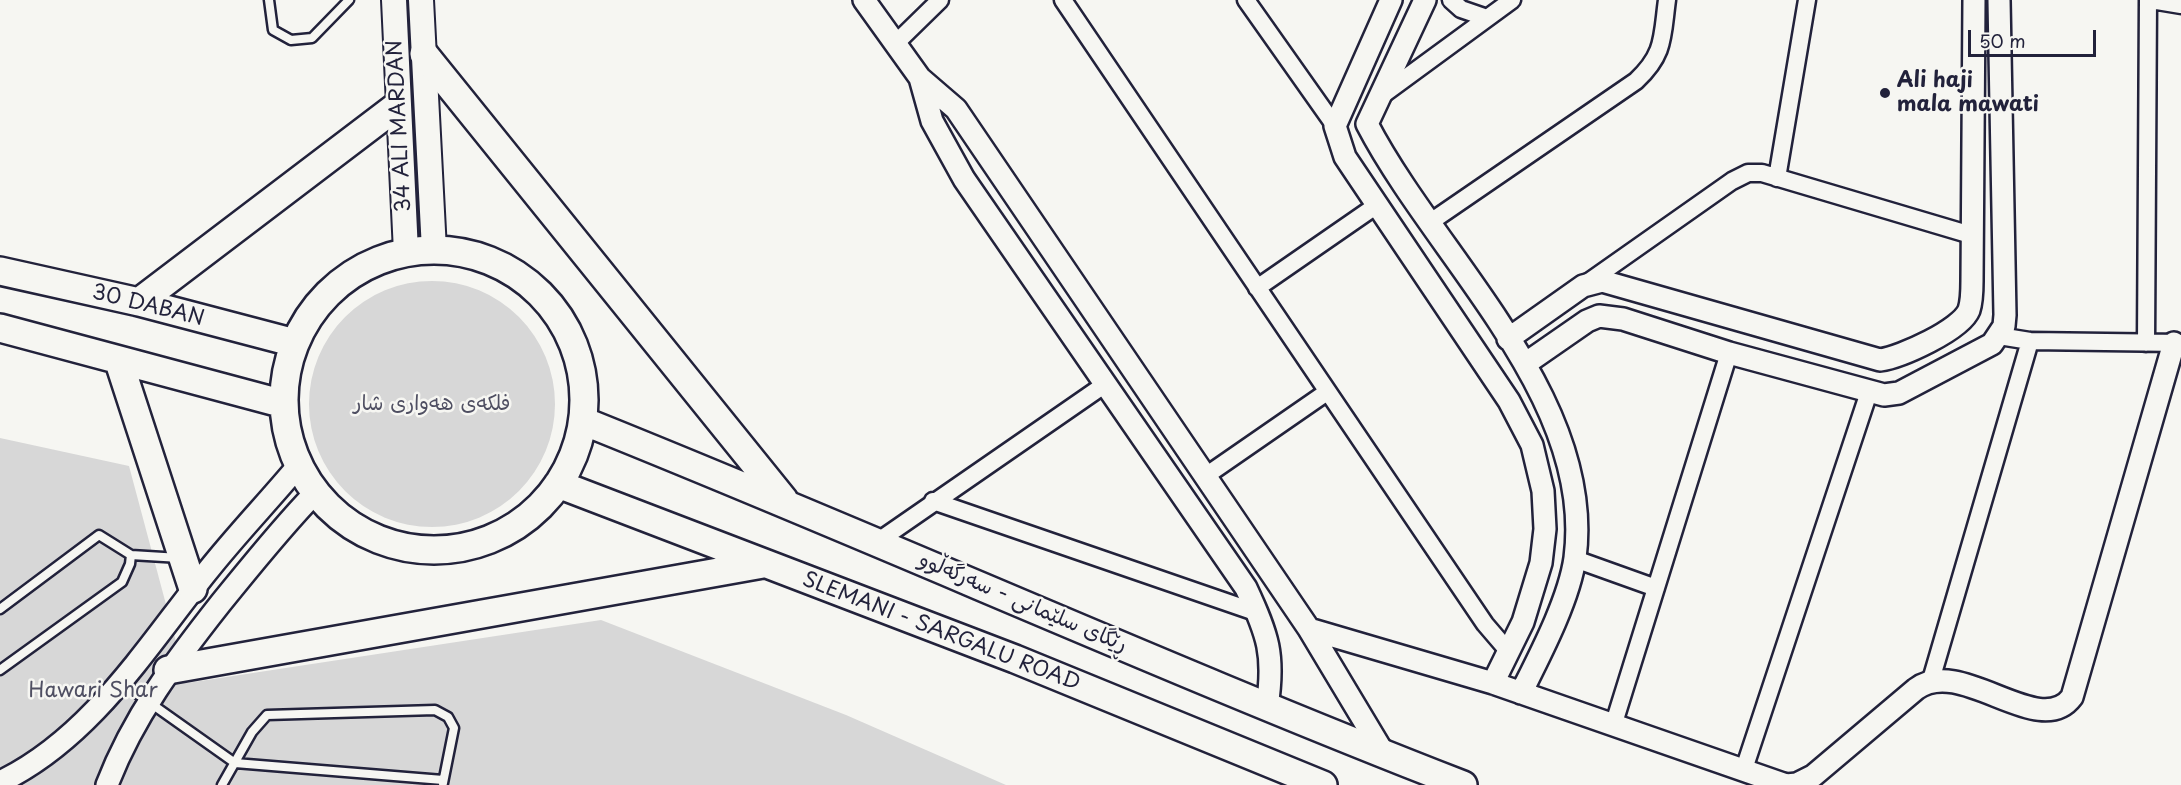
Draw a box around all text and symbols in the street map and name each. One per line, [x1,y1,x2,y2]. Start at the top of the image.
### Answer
scale bar [1971,18,2098,56]
text: 50 m [1979,27,2026,54]
street label: 34 ALI MARDAN [383,39,417,213]
place label: Ali haji mala mawati [1897,68,2039,118]
marker: Ali haji mala mawati [1878,86,1892,100]
street label: 30 DABAN [89,280,207,332]
park label: فلکەی هەواری شار [353,391,511,417]
street label: ڕێگای سلێمانی - سەرگەڵوو [915,548,1131,658]
street label: SLEMANI - SARGALU ROAD [799,567,1083,697]
park label: Hawari Shar [28,678,158,704]

